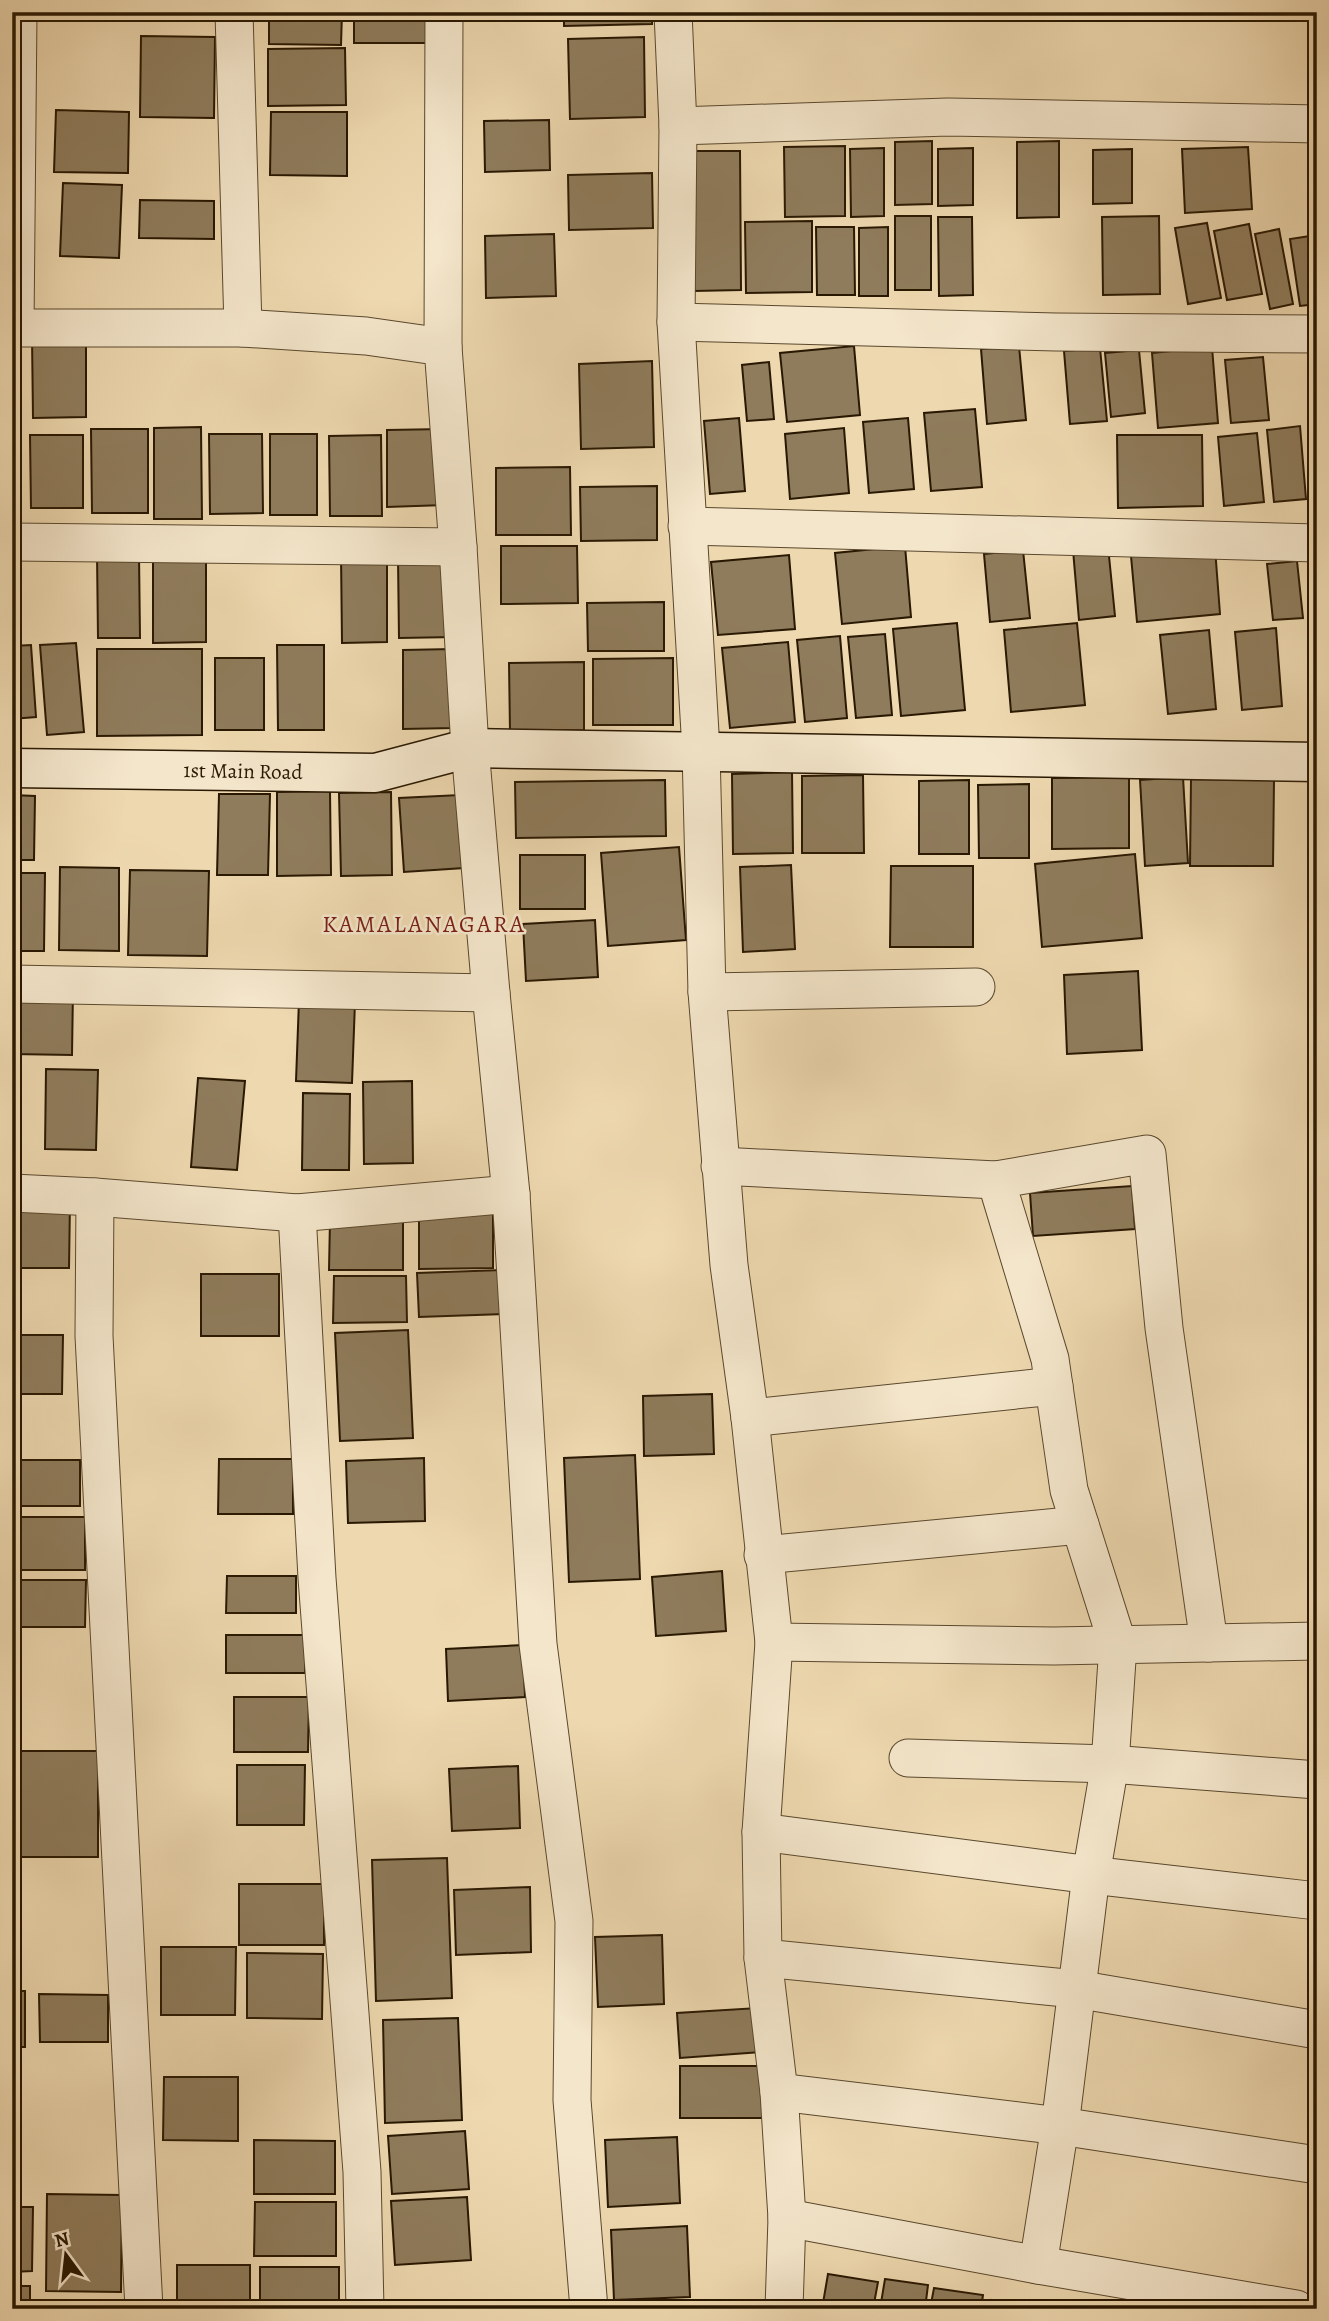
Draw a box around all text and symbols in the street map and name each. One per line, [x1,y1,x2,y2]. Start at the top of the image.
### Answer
street label: 1st Main Road [183,756,304,786]
district label: KAMALANAGARA [322,908,526,940]
north arrow [32,2220,102,2290]
text: N [52,2225,72,2254]

